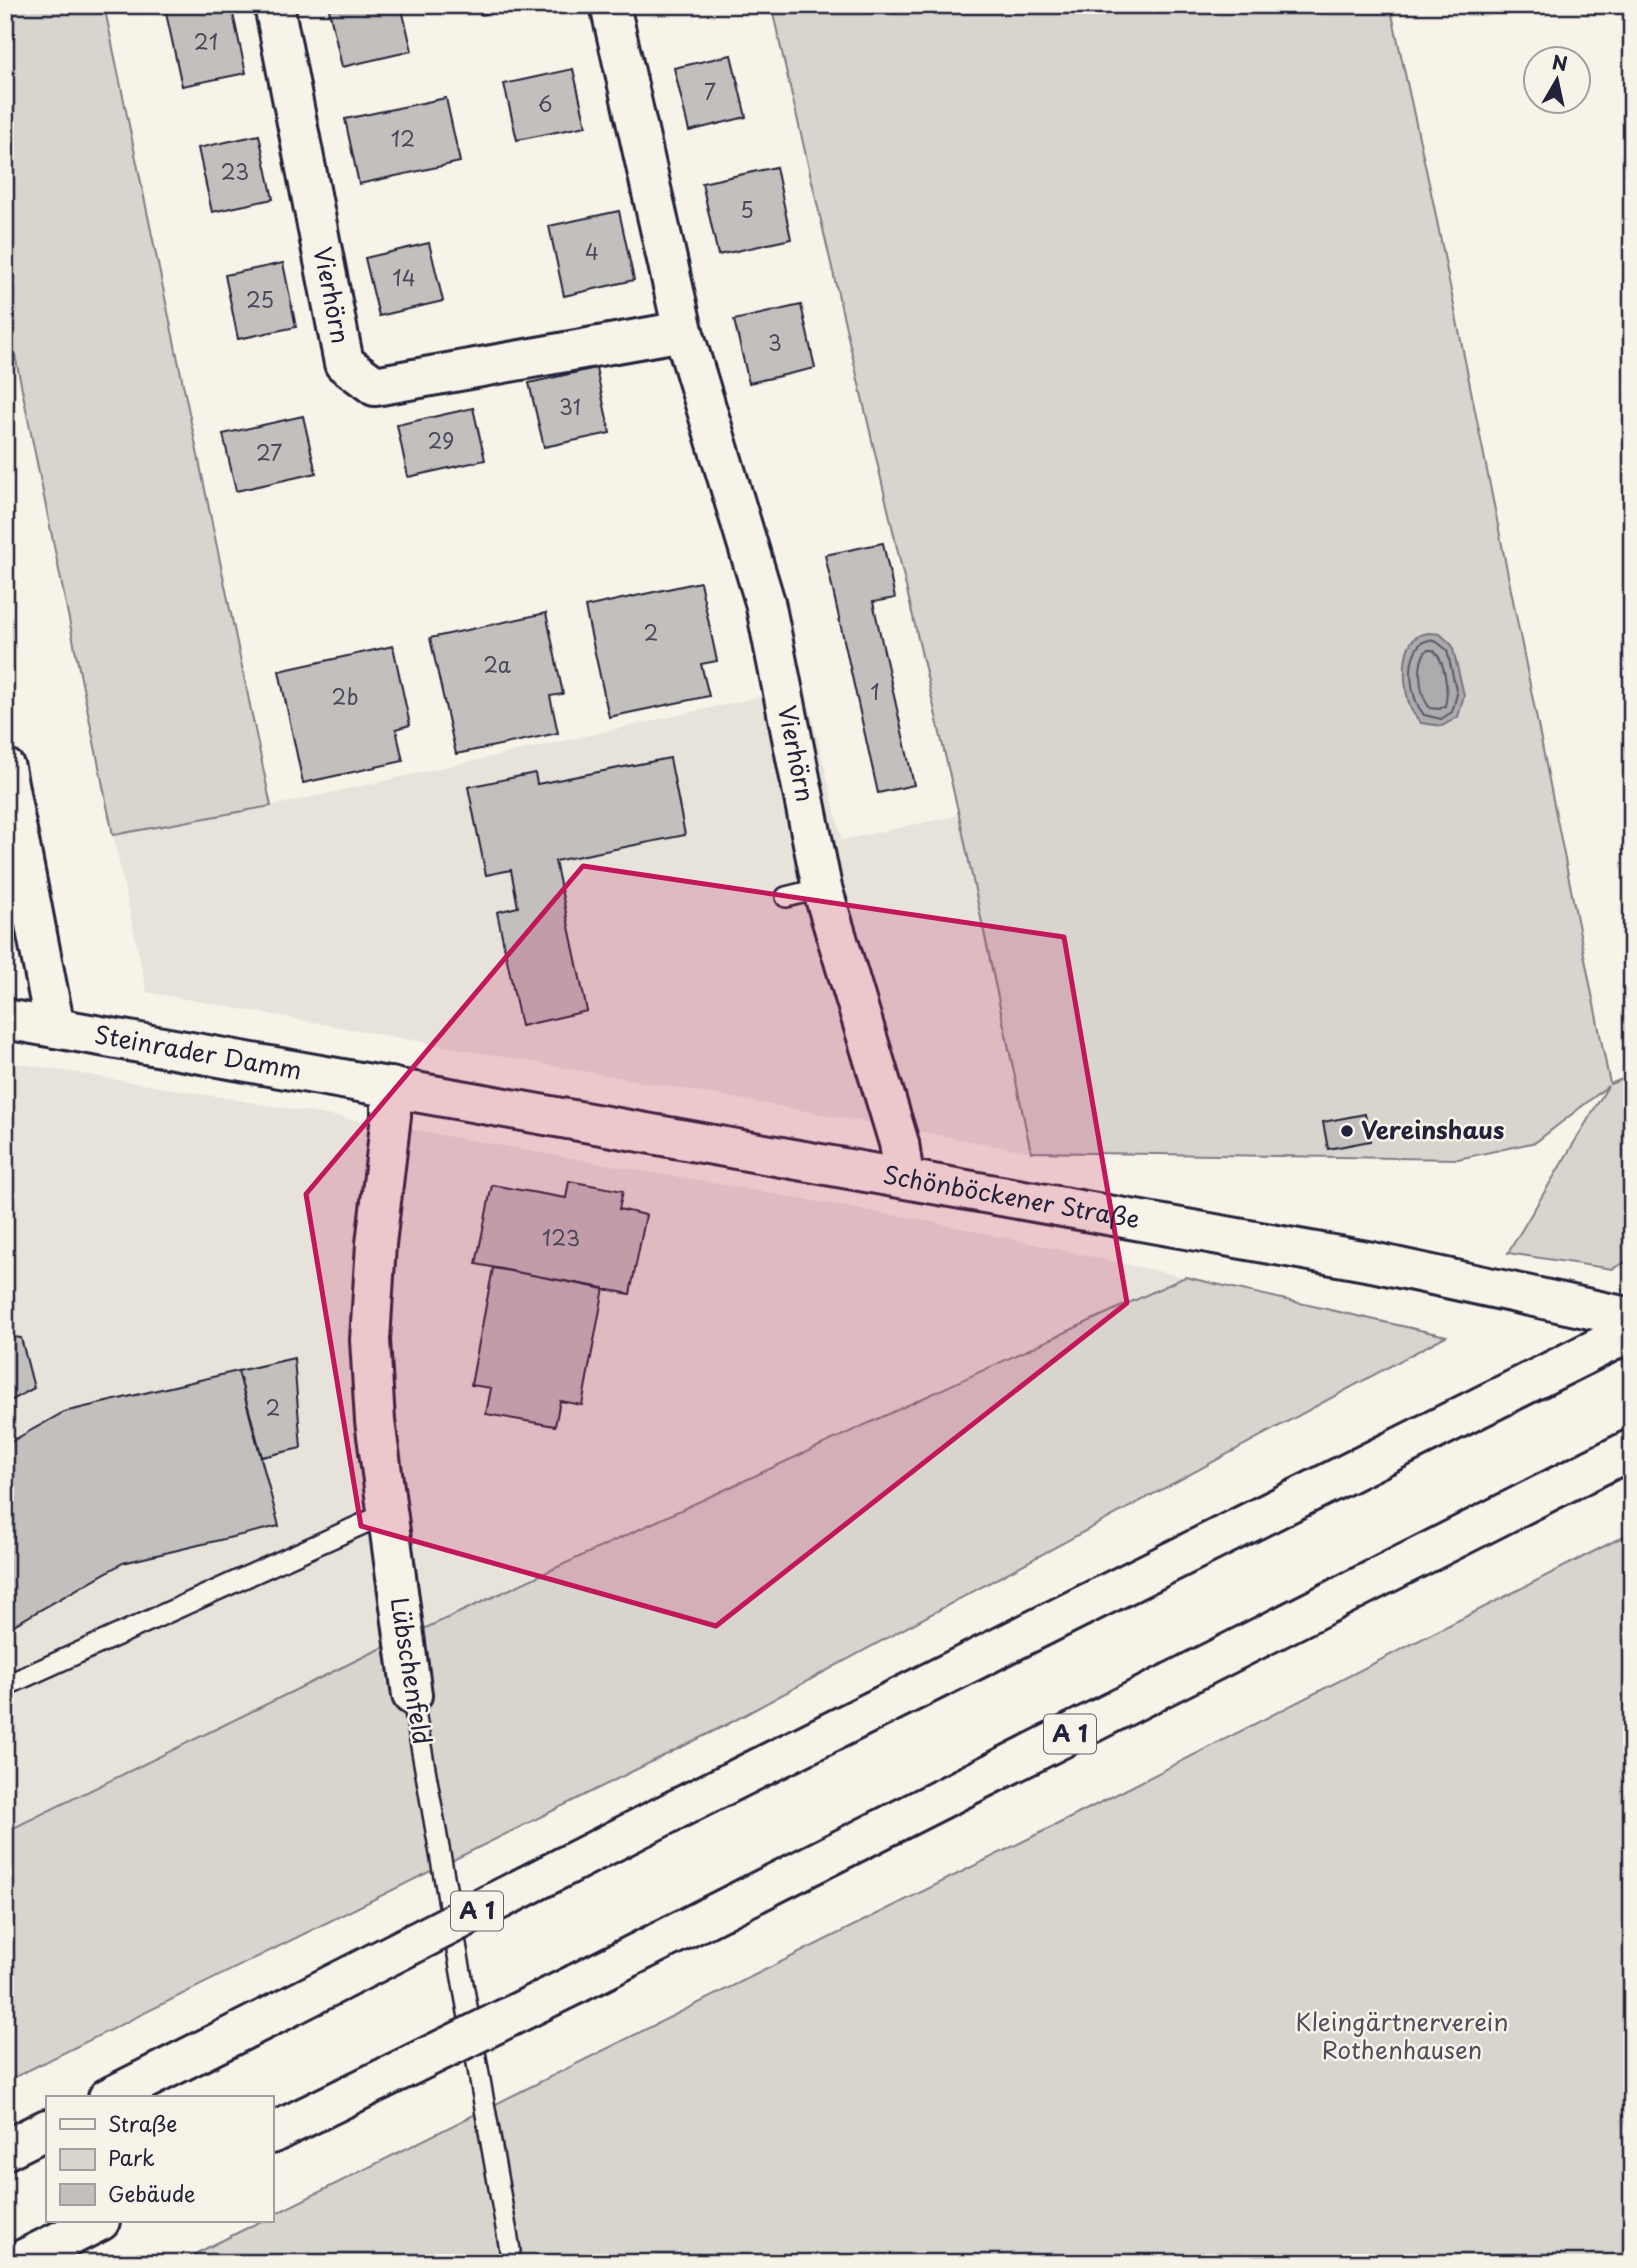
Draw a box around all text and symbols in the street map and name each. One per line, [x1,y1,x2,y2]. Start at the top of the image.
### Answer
house number: 21 [194,25,218,57]
north arrow [1522,46,1592,116]
text: N [1550,47,1569,77]
house number: 7 [704,75,716,107]
house number: 6 [538,87,552,119]
house number: 12 [391,122,415,154]
house number: 23 [221,155,249,187]
house number: 5 [740,193,754,225]
house number: 4 [585,235,599,267]
street label: Vierhörn [306,244,360,346]
house number: 14 [392,261,416,293]
house number: 25 [246,283,274,315]
house number: 3 [768,326,782,358]
house number: 31 [559,390,581,422]
house number: 29 [428,424,454,456]
house number: 27 [256,436,282,468]
house number: 2 [644,616,658,648]
house number: 2a [483,648,511,680]
house number: 1 [870,675,880,707]
house number: 2b [332,680,358,712]
street label: Vierhörn [770,702,824,805]
street label: Steinrader Damm [92,1015,305,1087]
place label: Vereinshaus [1361,1111,1505,1147]
marker: Vereinshaus [1339,1123,1355,1139]
street label: Schönböckener Straße [880,1155,1143,1236]
house number: 123 [542,1221,580,1253]
house number: 2 [266,1391,280,1423]
street label: Lübschenfeld [383,1595,441,1747]
road number: A 1 [1044,1714,1096,1754]
road number: A 1 [451,1892,503,1930]
park label: Kleingärtnerverein Rothenhausen [1296,2003,1508,2067]
legend [46,2096,273,2222]
text: Straße [108,2107,177,2139]
text: Park [108,2141,155,2173]
text: Gebäude [108,2177,195,2209]

